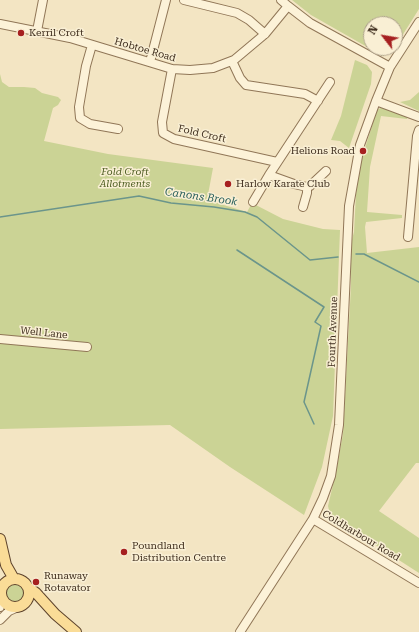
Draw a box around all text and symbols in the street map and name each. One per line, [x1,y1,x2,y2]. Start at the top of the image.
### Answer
north arrow [363,16,403,56]
text: N [365,23,381,37]
place label: Kerril Croft [29,27,84,39]
marker: Kerril Croft [16,28,26,38]
street label: Hobtoe Road [113,36,177,64]
street label: Fold Croft [177,123,227,145]
place label: Helions Road [291,145,355,157]
marker: Helions Road [358,146,368,156]
park label: Fold Croft Allotments [100,166,150,190]
place label: Harlow Karate Club [236,178,330,190]
marker: Harlow Karate Club [223,179,233,189]
water label: Canons Brook [164,185,238,209]
street label: Fourth Avenue [326,296,340,368]
street label: Well Lane [20,325,68,341]
street label: Coldharbour Road [320,508,402,564]
place label: Poundland Distribution Centre [132,540,226,564]
marker: Poundland Distribution Centre [119,547,129,557]
place label: Runaway Rotavator [44,570,91,594]
marker: Runaway Rotavator [31,577,41,587]

